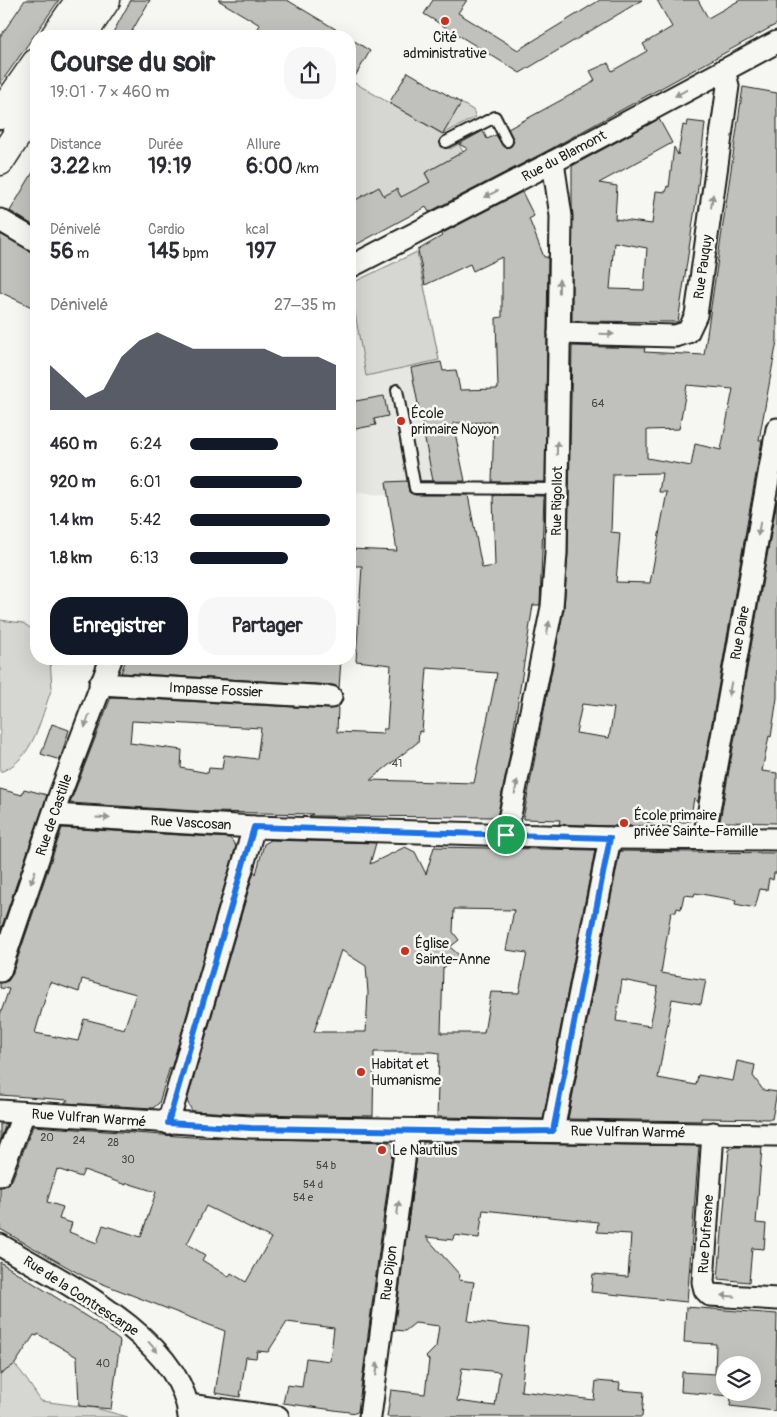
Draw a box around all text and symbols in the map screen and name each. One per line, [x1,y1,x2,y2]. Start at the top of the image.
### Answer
marker: Cité administrative [439,15,451,27]
place label: Cité administrative [403,29,487,62]
text: Course du soir [50,45,215,80]
button: share [284,47,336,99]
text: 19:01 · 7 × 460 m [50,82,169,102]
one-way arrow [675,89,688,98]
street label: Rue du Blamont [519,126,609,185]
text: Distance [50,136,101,153]
text: Durée [148,136,183,153]
text: Allure [246,136,280,153]
text: 3.22 [50,153,90,180]
text: 19:19 [148,153,192,180]
text: 6:00 [246,153,293,180]
text: km [90,160,111,177]
text: /km [293,160,319,177]
one-way arrow [484,190,499,198]
one-way arrow [708,193,716,209]
text: Dénivelé [50,221,101,238]
text: Cardio [148,221,185,238]
text: kcal [246,221,269,238]
street label: Rue Pauquy [690,234,716,300]
text: 56 [50,238,74,265]
text: 145 [148,238,180,265]
text: 197 [246,238,276,265]
text: m [74,245,89,262]
text: bpm [180,245,209,262]
one-way arrow [556,277,564,293]
text: Dénivelé [50,295,108,315]
text: 27–35 m [274,295,336,315]
one-way arrow [600,331,616,339]
house number: 64 [592,397,605,410]
place label: École primaire Noyon [411,404,499,438]
marker: École primaire Noyon [395,415,407,427]
text: 460 m [50,434,97,454]
text: 6:24 [130,434,162,454]
one-way arrow [553,440,561,456]
street label: Rue Rigollot [548,465,566,536]
text: 920 m [50,472,96,492]
text: 6:01 [130,472,161,492]
text: 1.4 km [50,510,93,530]
text: 5:42 [130,510,161,530]
one-way arrow [755,521,763,537]
text: 1.8 km [50,548,92,568]
text: 6:13 [130,548,159,568]
button: Enregistrer [50,597,188,655]
button: Partager [198,597,336,655]
street label: Rue Daire [727,605,753,661]
one-way arrow [544,619,552,635]
street label: Impasse Fossier [169,679,263,701]
one-way arrow [726,681,734,697]
one-way arrow [83,713,90,728]
house number: 41 [392,757,402,770]
street label: Rue de Castille [32,772,76,858]
one-way arrow [512,779,520,795]
place label: École primaire privée Sainte-Famille [634,806,758,840]
street label: Rue Vascosan [150,812,232,834]
one-way arrow [95,814,111,822]
pin [485,814,527,856]
marker: École primaire privée Sainte-Famille [618,817,630,829]
icon: arrive [492,821,520,849]
one-way arrow [28,870,36,885]
place label: Église Sainte-Anne [415,934,490,968]
marker: Église Sainte-Anne [399,945,411,957]
place label: Habitat et Humanisme [371,1056,441,1089]
marker: Habitat et Humanisme [355,1066,367,1078]
street label: Rue Vulfran Warmé [31,1106,147,1130]
street label: Rue Vulfran Warmé [570,1122,686,1142]
house number: 20 [40,1131,54,1144]
house number: 24 [73,1134,86,1147]
house number: 28 [107,1136,119,1149]
place label: Le Nautilus [392,1142,458,1159]
marker: Le Nautilus [376,1144,388,1156]
house number: 30 [121,1153,135,1166]
house number: 54 b [316,1159,336,1172]
house number: 54 d [303,1178,323,1191]
house number: 54 e [293,1191,314,1204]
street label: Rue Dufresne [695,1194,717,1274]
one-way arrow [394,1199,402,1215]
street label: Rue Dijon [377,1245,401,1301]
street label: Rue de la Contrescarpe [20,1252,142,1340]
one-way arrow [720,1291,736,1299]
one-way arrow [147,1341,159,1353]
map controls [716,1356,761,1401]
button: layers [716,1356,761,1401]
house number: 40 [96,1357,110,1370]
one-way arrow [373,1360,381,1376]

